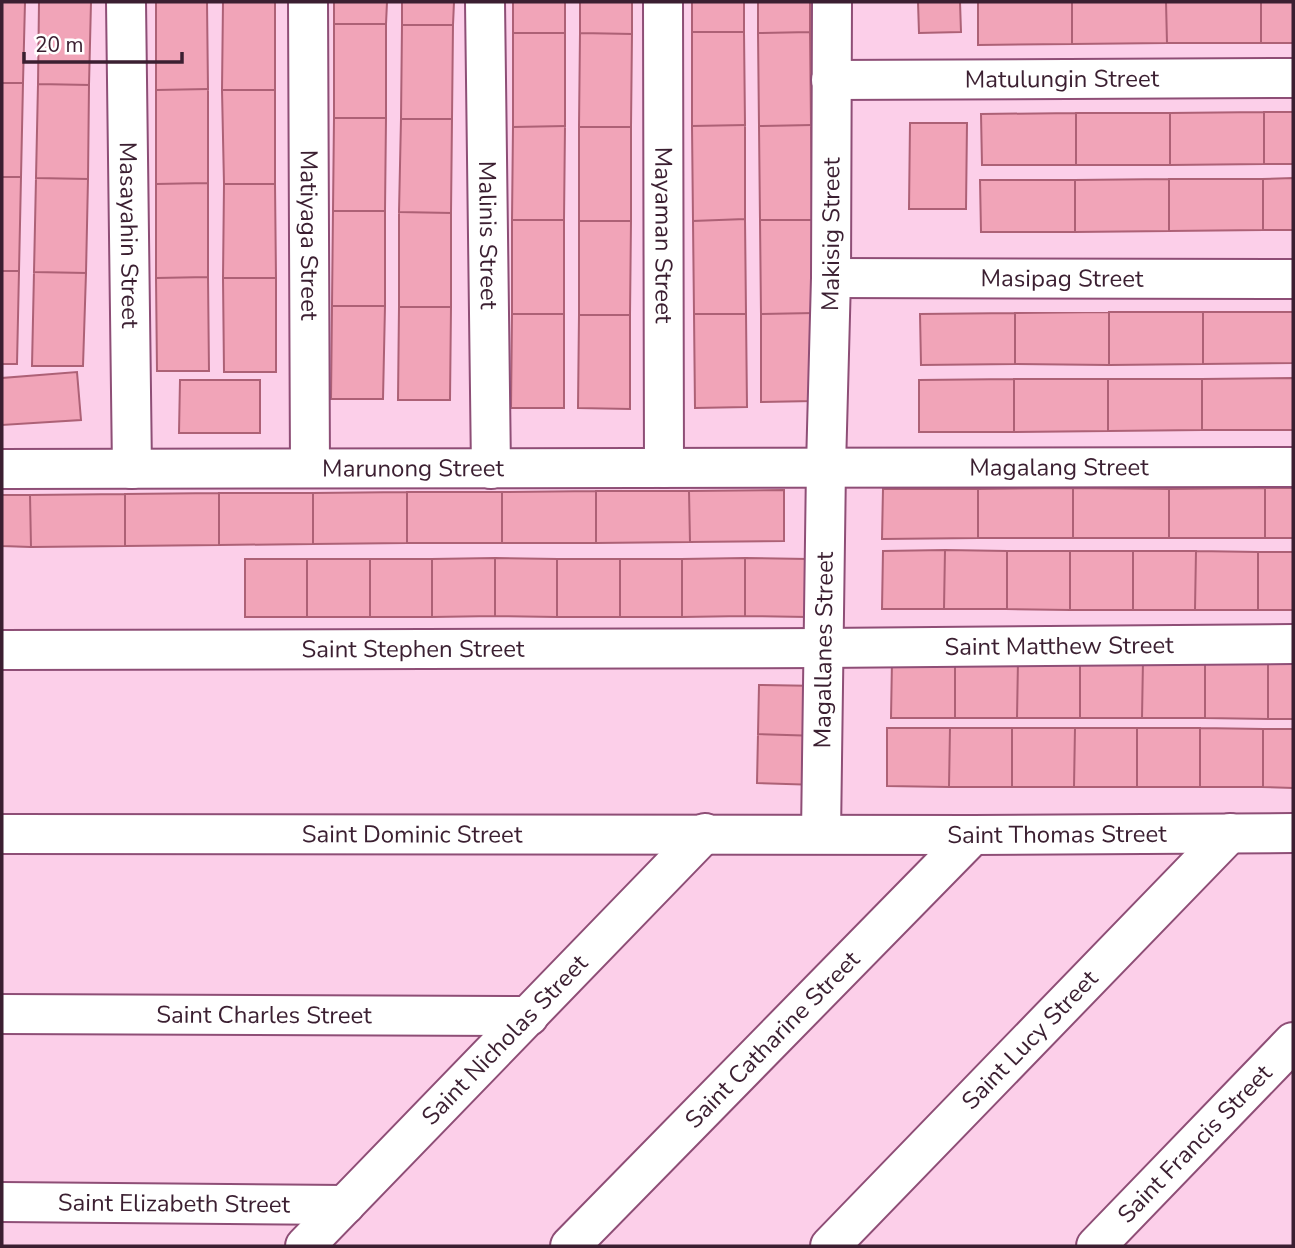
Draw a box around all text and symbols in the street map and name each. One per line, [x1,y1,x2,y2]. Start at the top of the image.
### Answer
scale bar [24,21,182,65]
text: 20 m [35,31,84,59]
street label: Matulungin Street [965,63,1160,95]
street label: Masayahin Street [112,141,146,329]
street label: Mayaman Street [647,147,680,324]
street label: Matiyaga Street [293,150,325,321]
street label: Makisig Street [814,157,847,311]
street label: Malinis Street [471,161,505,310]
street label: Masipag Street [981,262,1144,295]
street label: Magalang Street [969,451,1149,484]
street label: Marunong Street [322,452,504,485]
street label: Magallanes Street [806,551,841,749]
street label: Saint Matthew Street [944,629,1174,663]
street label: Saint Stephen Street [302,633,525,665]
street label: Saint Dominic Street [302,818,523,851]
street label: Saint Thomas Street [947,818,1167,851]
street label: Saint Catharine Street [678,943,867,1135]
street label: Saint Nicholas Street [415,947,595,1132]
street label: Saint Lucy Street [955,963,1105,1117]
street label: Saint Charles Street [156,999,372,1031]
street label: Saint Francis Street [1111,1057,1279,1230]
street label: Saint Elizabeth Street [58,1186,291,1221]

